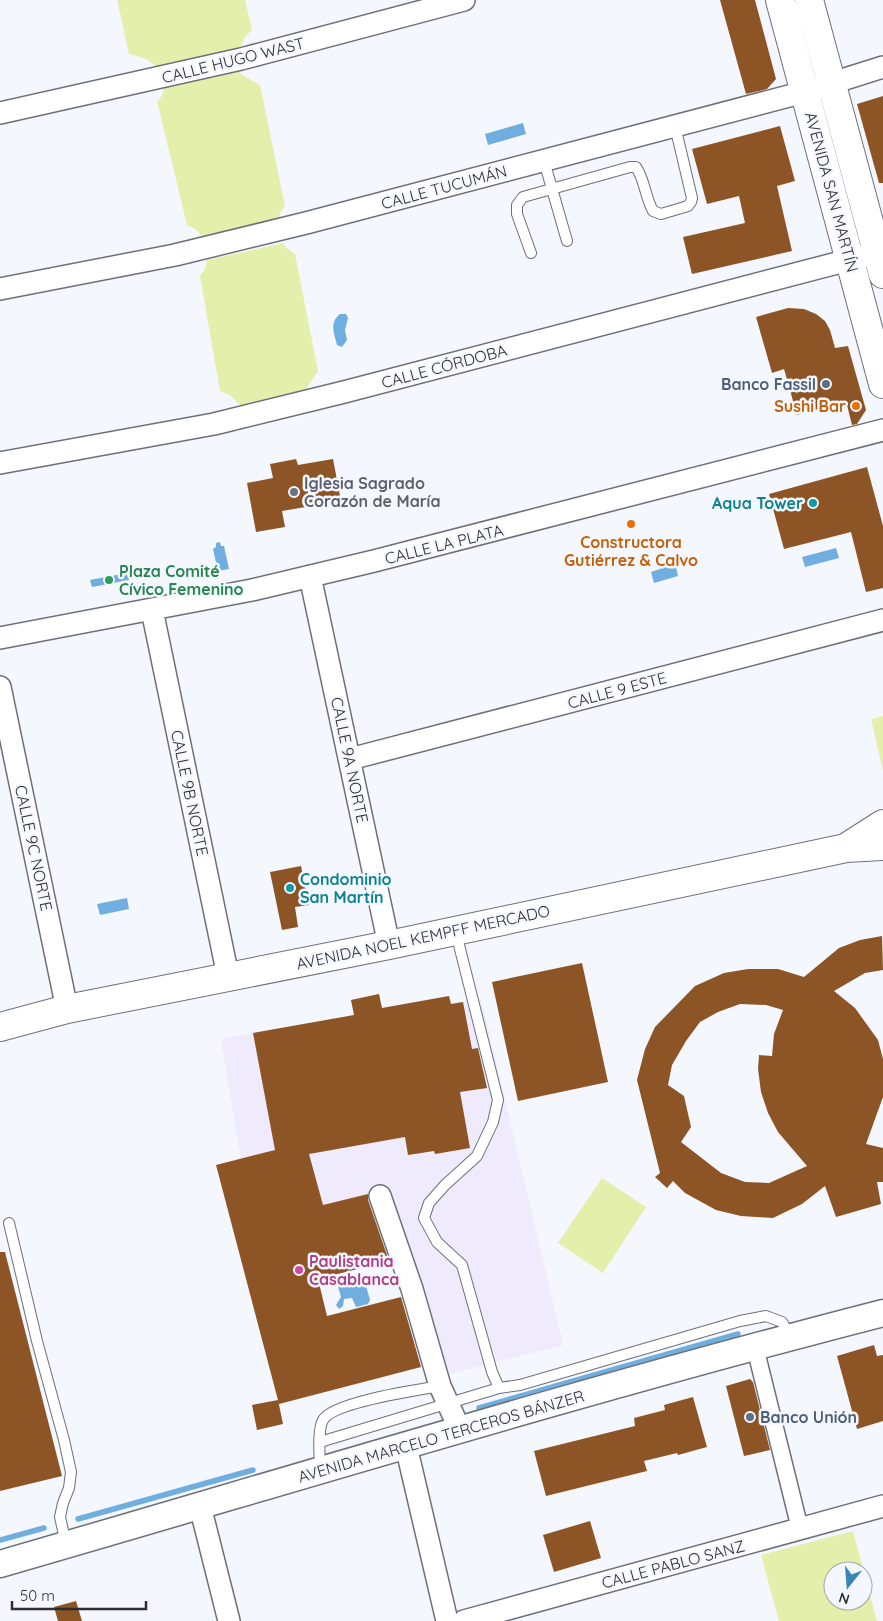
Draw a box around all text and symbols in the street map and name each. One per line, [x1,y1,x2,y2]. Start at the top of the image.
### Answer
street label: CALLE HUGO WAST [160,33,307,87]
street label: AVENIDA SAN MARTÍN [801,110,863,274]
street label: CALLE TUCUMÁN [379,161,509,213]
street label: CALLE CÓRDOBA [379,340,509,392]
place label: Banco Fassil [721,374,816,394]
marker: Banco Fassil [820,378,832,390]
place label: Sushi Bar [774,396,846,416]
marker: Sushi Bar [850,400,862,412]
place label: Iglesia Sagrado Corazón de María [304,473,440,511]
marker: Iglesia Sagrado Corazón de María [288,486,300,498]
place label: Aqua Tower [712,493,803,513]
marker: Aqua Tower [807,497,819,509]
marker: Constructora Gutiérrez & Calvo [625,518,637,530]
street label: CALLE LA PLATA [383,520,505,568]
place label: Constructora Gutiérrez & Calvo [564,532,698,570]
place label: Plaza Comité Cívico Femenino [119,561,244,599]
marker: Plaza Comité Cívico Femenino [103,574,115,586]
street label: CALLE 9 ESTE [565,667,669,713]
street label: CALLE 9A NORTE [327,695,373,825]
street label: CALLE 9B NORTE [167,728,213,858]
street label: CALLE 9C NORTE [11,783,57,913]
place label: Condominio San Martín [300,869,391,907]
marker: Condominio San Martín [284,882,296,894]
street label: AVENIDA NOEL KEMPFF MERCADO [294,900,552,974]
place label: Paulistania Casablanca [309,1251,399,1289]
marker: Paulistania Casablanca [293,1264,305,1276]
street label: AVENIDA MARCELO TERCEROS BÁNZER [296,1386,586,1486]
place label: Banco Unión [760,1407,857,1427]
marker: Banco Unión [744,1411,756,1423]
street label: CALLE PABLO SANZ [599,1535,747,1593]
north arrow [823,1561,873,1611]
scale bar [12,1578,146,1610]
text: 50 m [20,1586,55,1605]
text: N [837,1588,852,1609]

